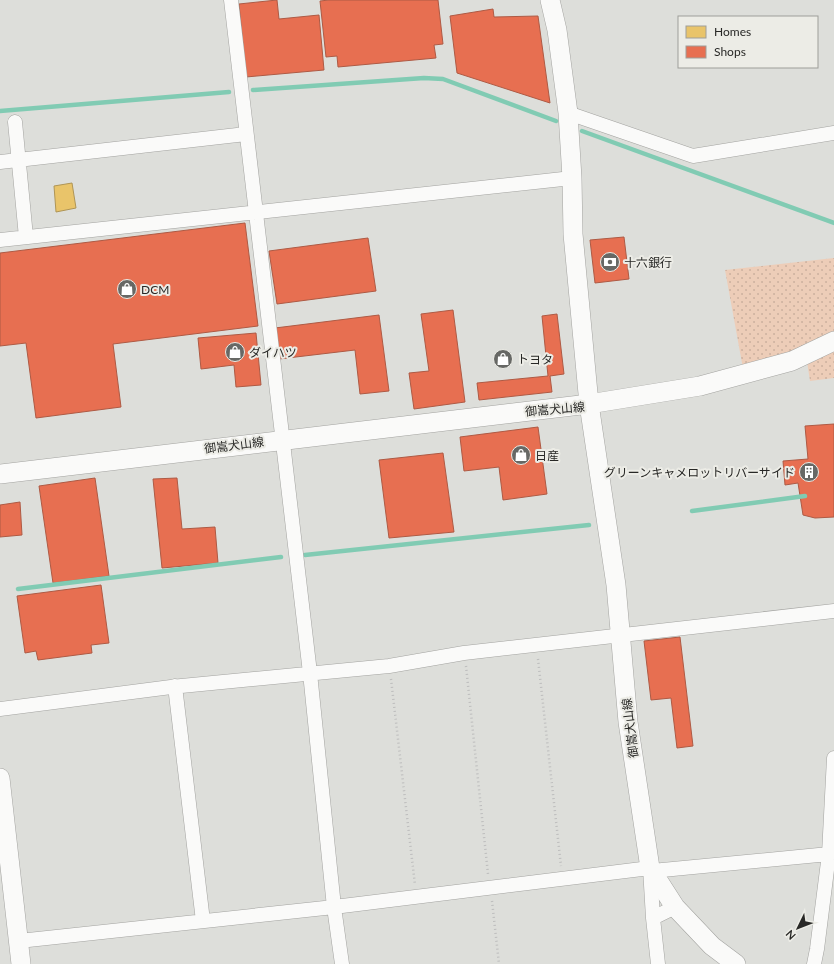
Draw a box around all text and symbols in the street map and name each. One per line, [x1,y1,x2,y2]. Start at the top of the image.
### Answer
legend [678,16,818,68]
text: Homes [714,24,751,39]
text: Shops [714,44,746,59]
bank icon: 十六銀行 [599,251,621,273]
place label: 十六銀行 [624,255,672,270]
shop icon: DCM [116,278,138,300]
place label: DCM [141,282,169,297]
shop icon: ダイハツ [224,341,246,363]
place label: ダイハツ [249,345,297,360]
shop icon: トヨタ [492,348,514,370]
place label: トヨタ [517,352,553,367]
street label: 御嵩犬山線 [524,399,586,419]
street label: 御嵩犬山線 [203,434,265,456]
shop icon: 日産 [510,444,532,466]
place label: 日産 [535,448,559,463]
building icon: グリーンキャメロットリバーサイド [798,461,820,483]
place label: グリーンキャメロットリバーサイド [604,465,795,480]
street label: 御嵩犬山線 [619,697,641,759]
north arrow [778,908,818,948]
text: N [783,928,798,943]

